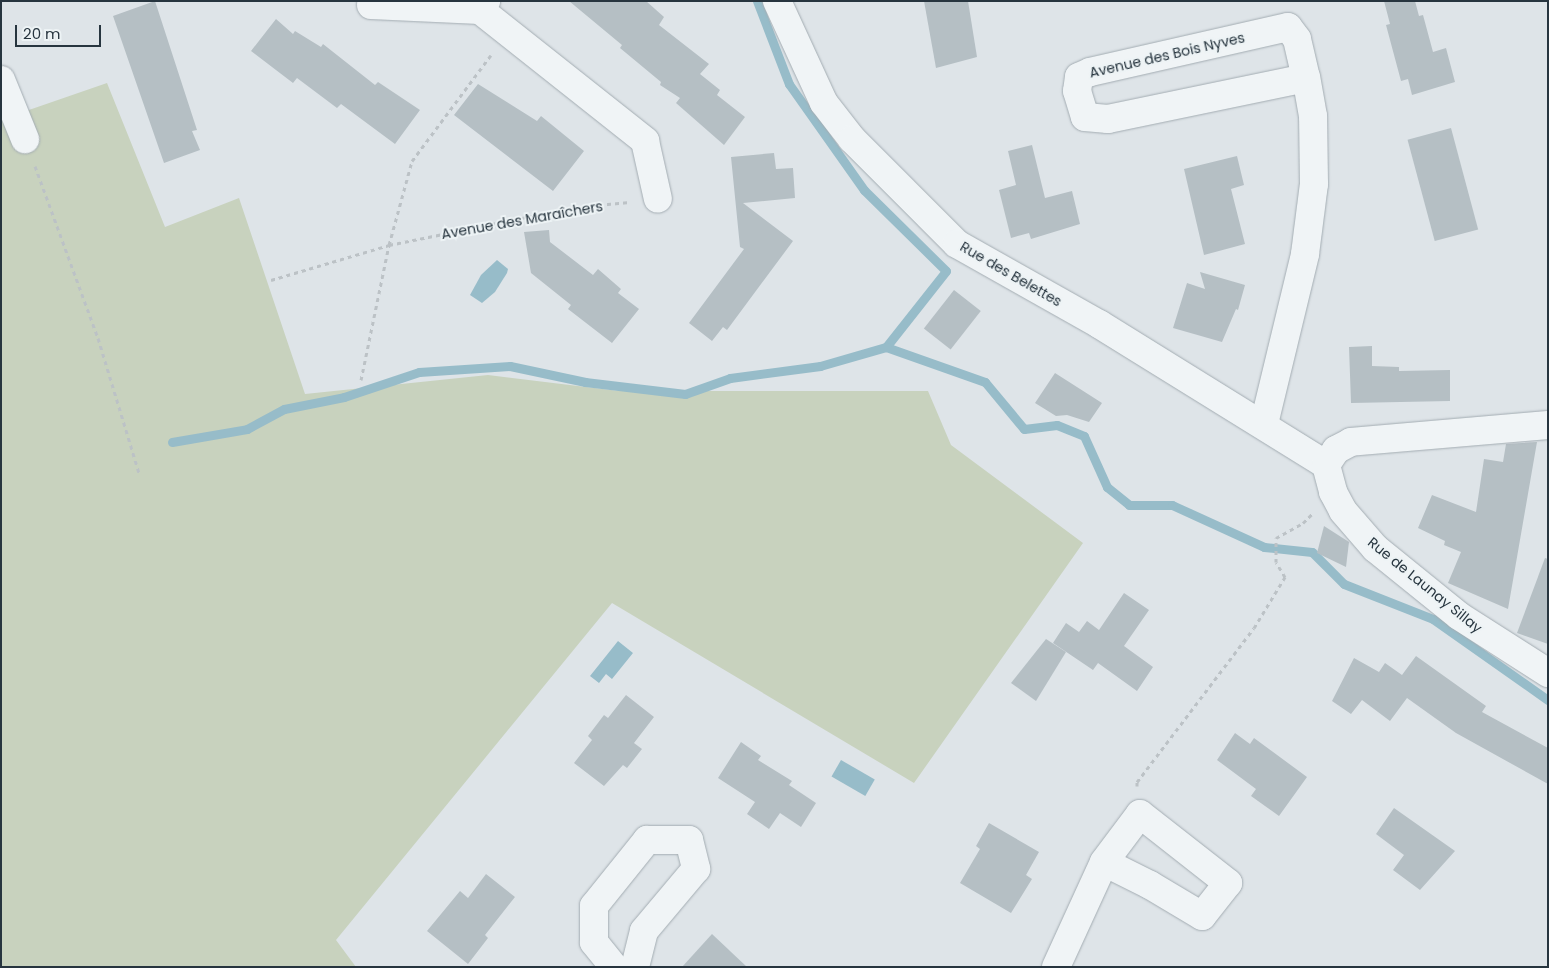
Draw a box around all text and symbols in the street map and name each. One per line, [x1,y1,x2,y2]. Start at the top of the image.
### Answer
scale bar [18,15,104,47]
text: 20 m [23,23,61,44]
street label: Avenue des Bois Nyves [1088,29,1246,81]
street label: Avenue des Maraîchers [440,198,604,242]
street label: Rue des Belettes [957,238,1065,310]
street label: Rue de Launay Sillay [1364,534,1486,636]

